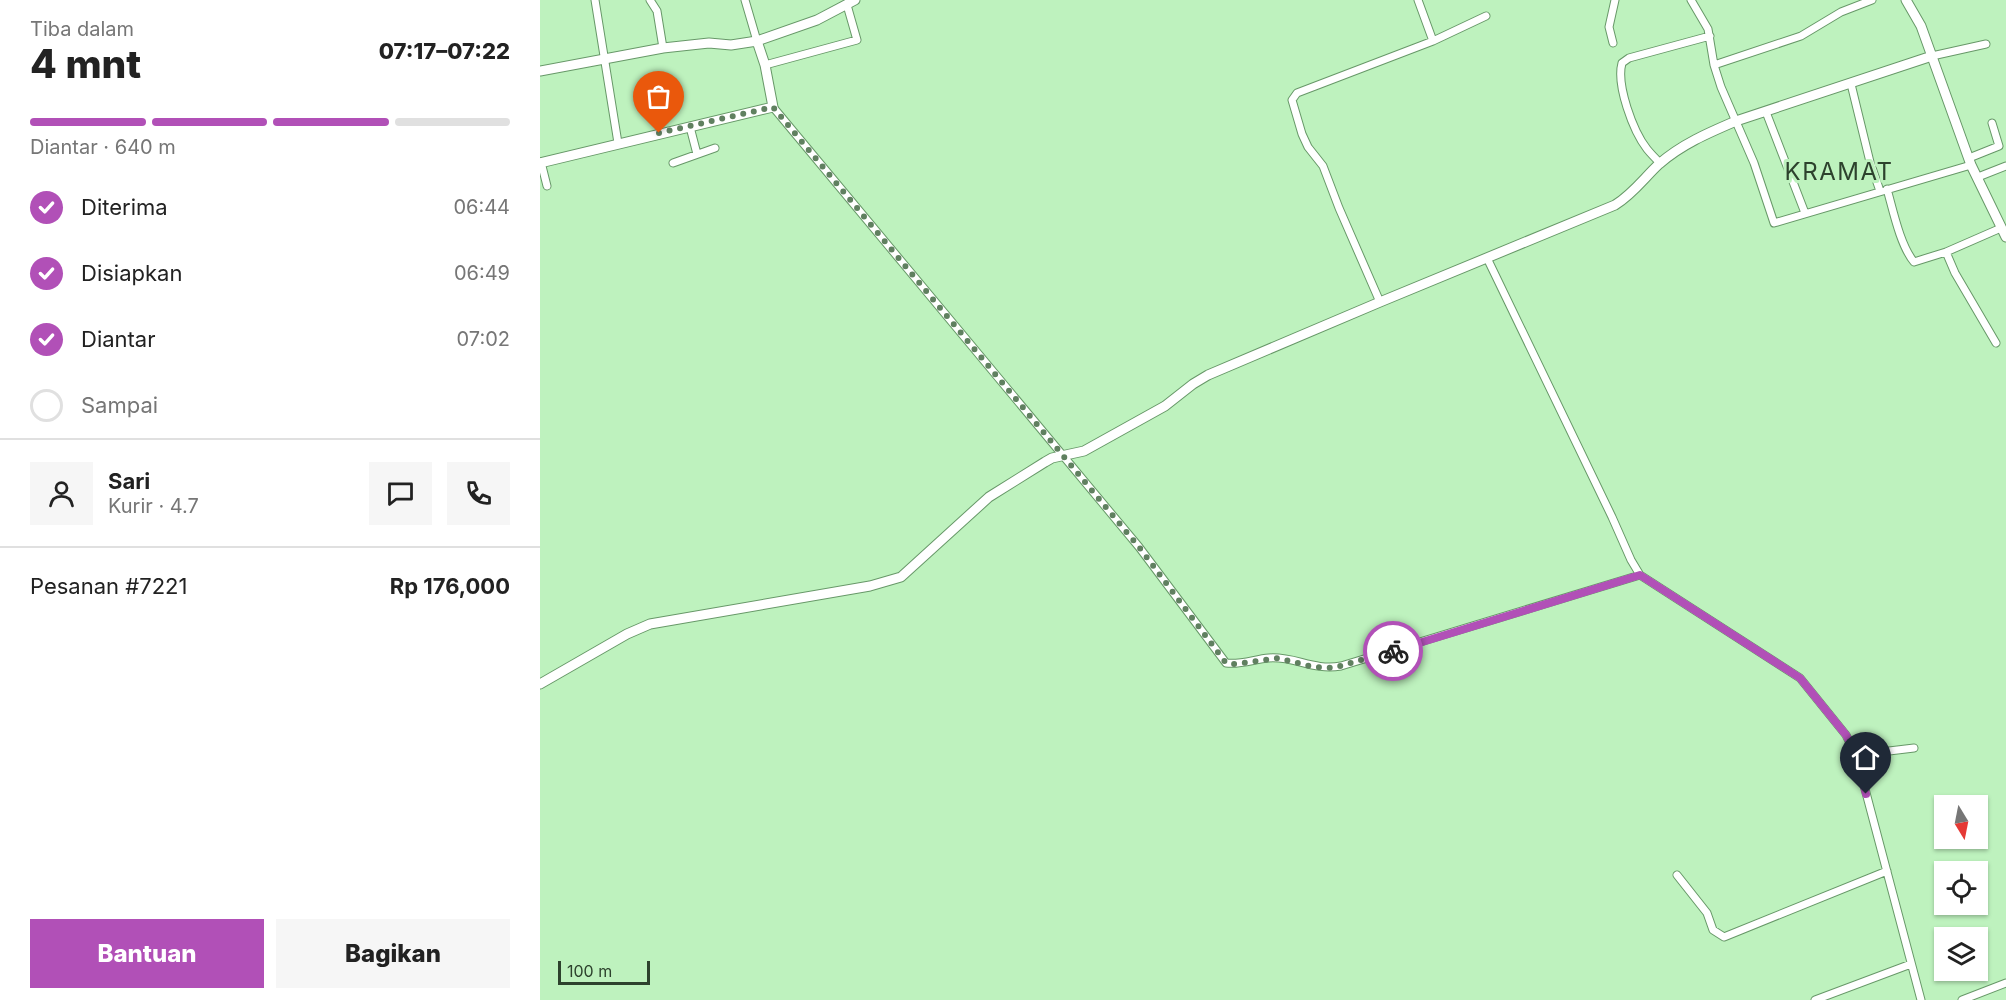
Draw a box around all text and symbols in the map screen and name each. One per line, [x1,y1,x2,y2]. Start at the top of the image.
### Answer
text: Tiba dalam [30,17,134,41]
text: 07:17–07:22 [379,38,510,64]
text: 4 mnt [30,40,141,87]
pin [633,71,684,133]
icon: bag [642,80,675,113]
text: Diantar · 640 m [30,135,176,159]
district label: KRAMAT [1785,157,1893,186]
icon: check [30,191,63,224]
text: Diterima [81,194,168,220]
text: 06:44 [453,195,510,219]
icon: check [30,257,63,290]
text: Disiapkan [81,260,182,286]
text: 06:49 [454,261,510,285]
icon: check [30,323,63,356]
text: Diantar [81,326,156,352]
text: 07:02 [457,327,510,351]
text: Sampai [81,392,158,418]
button: person [30,462,93,525]
button: chat [369,462,432,525]
button: phone [447,462,510,525]
text: Sari [108,468,150,494]
text: Kurir · 4.7 [108,494,199,518]
text: Pesanan #7221 [30,573,187,599]
text: Rp 176,000 [390,573,510,599]
courier [1363,621,1423,681]
icon: bike [1377,635,1410,668]
pin [1840,732,1891,794]
icon: home [1849,741,1882,774]
north arrow [1934,795,1988,849]
map controls [1934,795,1988,981]
button: locate [1934,861,1988,915]
button: Bantuan [30,919,264,988]
button: Bagikan [276,919,510,988]
button: layers [1934,927,1988,981]
scale bar [558,958,650,986]
text: 100 m [567,961,612,981]

